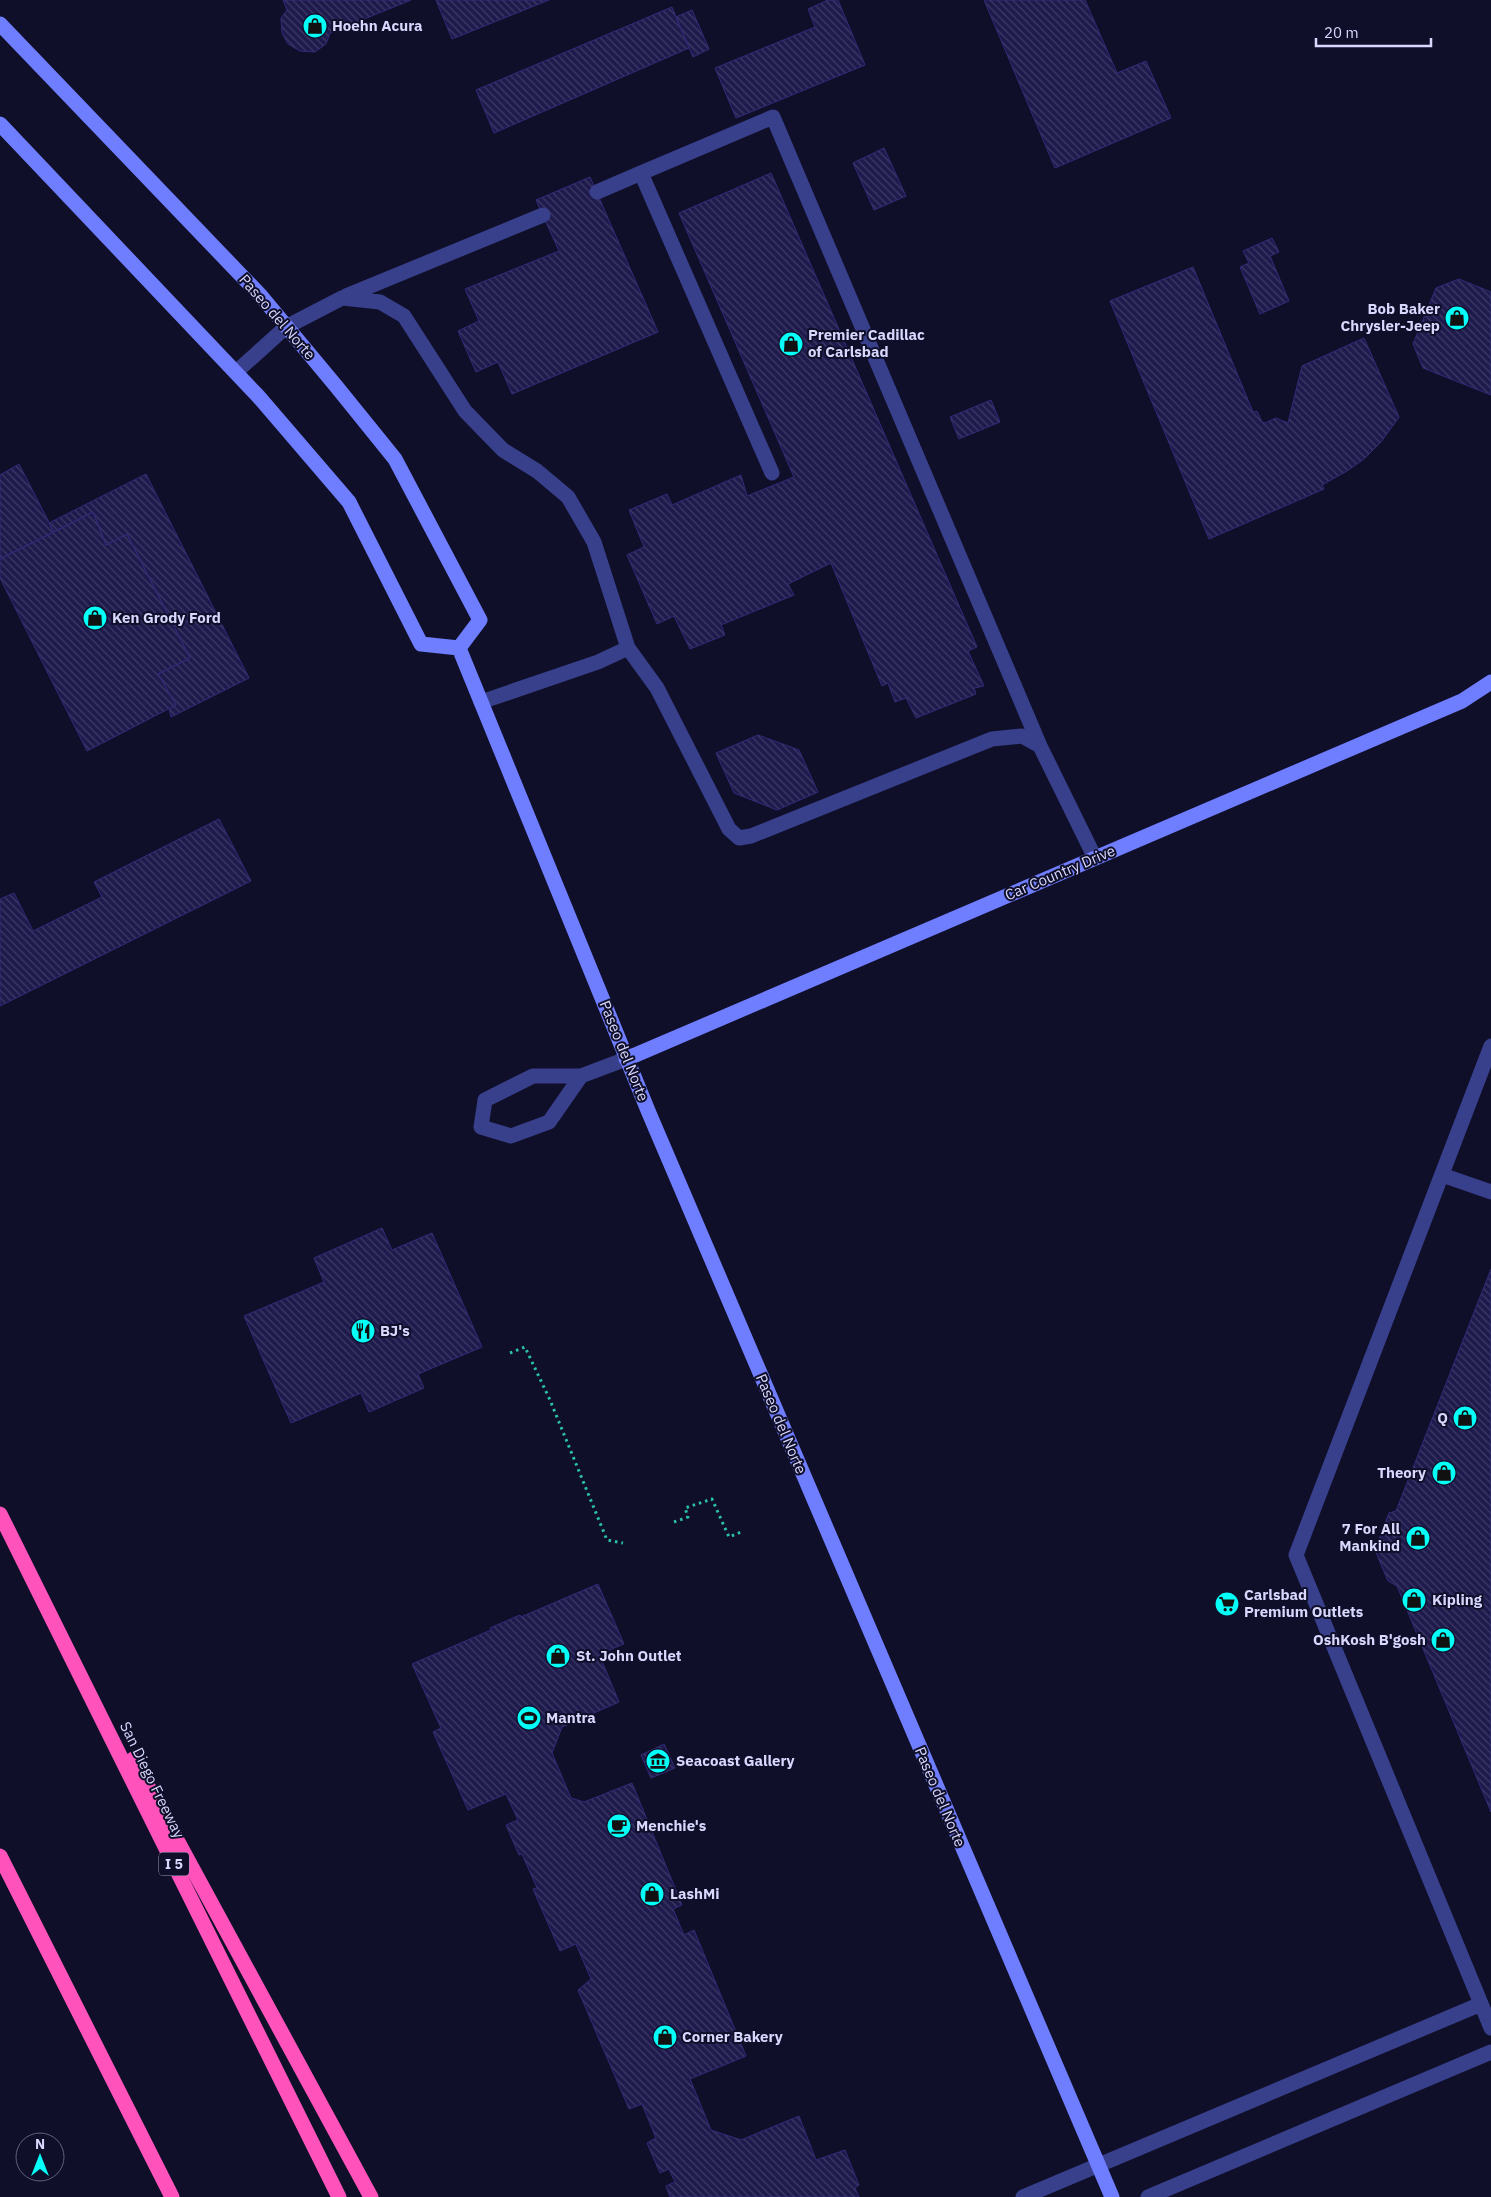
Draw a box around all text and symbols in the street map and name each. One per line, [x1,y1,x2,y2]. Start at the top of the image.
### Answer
shop icon: Hoehn Acura [302,13,328,39]
scale bar [1316,15,1431,47]
place label: Hoehn Acura [332,16,423,35]
text: 20 m [1324,23,1359,42]
street label: Paseo del Norte [235,270,320,363]
place label: Bob Baker Chrysler-Jeep [1341,299,1440,335]
shop icon: Bob Baker Chrysler-Jeep [1444,305,1470,331]
place label: Premier Cadillac of Carlsbad [808,325,925,361]
shop icon: Premier Cadillac of Carlsbad [778,331,804,357]
shop icon: Ken Grody Ford [82,605,108,631]
place label: Ken Grody Ford [112,608,221,627]
street label: Car Country Drive [1002,841,1118,904]
street label: Paseo del Norte [596,998,653,1104]
restaurant icon: BJ's [350,1318,376,1344]
place label: BJ's [380,1321,410,1340]
street label: Paseo del Norte [752,1371,811,1477]
shop icon: Q [1452,1405,1478,1431]
place label: Q [1437,1408,1448,1427]
shop icon: Theory [1431,1460,1457,1486]
place label: Theory [1377,1463,1426,1482]
place label: 7 For All Mankind [1339,1519,1400,1555]
shop icon: 7 For All Mankind [1405,1525,1431,1551]
place label: Carlsbad Premium Outlets [1244,1585,1364,1621]
shop icon: Kipling [1401,1587,1427,1613]
place label: Kipling [1432,1590,1483,1609]
supermarket icon: Carlsbad Premium Outlets [1214,1591,1240,1617]
shop icon: OshKosh B'gosh [1430,1627,1456,1653]
place label: OshKosh B'gosh [1313,1630,1426,1649]
shop icon: St. John Outlet [545,1643,571,1669]
place label: St. John Outlet [576,1646,682,1665]
sports icon: Mantra [516,1705,542,1731]
place label: Mantra [546,1708,596,1727]
street label: San Diego Freeway [116,1718,189,1842]
street label: Paseo del Norte [911,1744,970,1850]
museum icon: Seacoast Gallery [645,1748,671,1774]
place label: Seacoast Gallery [676,1751,795,1770]
cafe icon: Menchie's [606,1813,632,1839]
place label: Menchie's [636,1816,707,1835]
road number: I 5 [159,1852,189,1876]
shop icon: LashMi [639,1881,665,1907]
place label: LashMi [670,1884,720,1903]
shop icon: Corner Bakery [652,2024,678,2050]
place label: Corner Bakery [682,2027,783,2046]
north arrow [15,2132,65,2182]
text: N [35,2135,45,2153]

